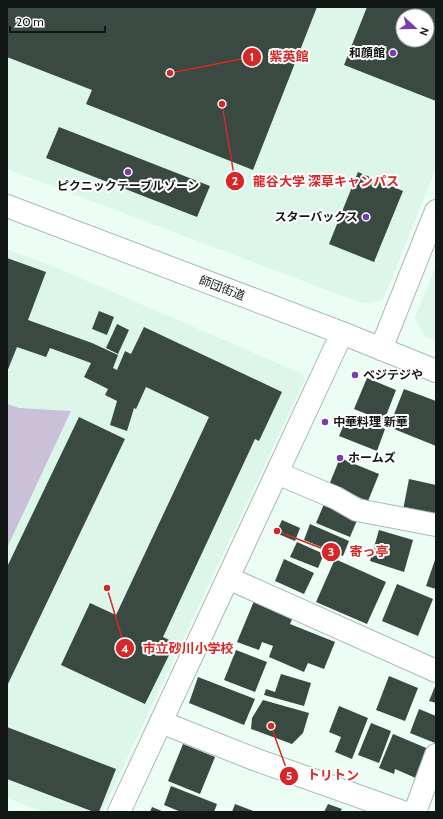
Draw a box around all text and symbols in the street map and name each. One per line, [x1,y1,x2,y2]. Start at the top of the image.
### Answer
scale bar [10,8,105,34]
north arrow [395,8,435,48]
text: 20 m [16,14,44,29]
text: N [416,25,432,38]
callout: 紫英館 [242,44,317,69]
place label: 和顔館 [349,45,385,60]
text: 紫英館 [269,48,309,64]
marker: 和顔館 [388,48,398,58]
text: 1 [250,49,254,64]
marker: ピクニックテーブルゾーン [123,167,133,177]
callout: 龍谷大学 深草キャンパス [225,169,407,194]
text: 2 [232,173,238,188]
text: 龍谷大学 深草キャンパス [253,173,399,189]
place label: ピクニックテーブルゾーン [57,178,199,193]
place label: スターバックス [274,209,358,224]
marker: スターバックス [361,212,371,222]
street label: 師団街道 [197,272,247,303]
place label: ベジテジや [363,367,423,382]
marker: ベジテジや [350,370,360,380]
place label: 中華料理 新華 [333,414,408,429]
marker: 中華料理 新華 [320,417,330,427]
place label: ホームズ [348,450,396,465]
marker: ホームズ [335,453,345,463]
callout: 寄っ亭 [321,539,396,564]
text: 寄っ亭 [349,543,389,559]
text: 3 [328,544,334,559]
callout: 市立砂川小学校 [115,636,242,661]
text: 市立砂川小学校 [142,640,234,656]
text: 4 [121,641,129,656]
callout: トリトン [279,763,367,788]
text: トリトン [307,767,359,783]
text: 5 [286,768,292,783]

